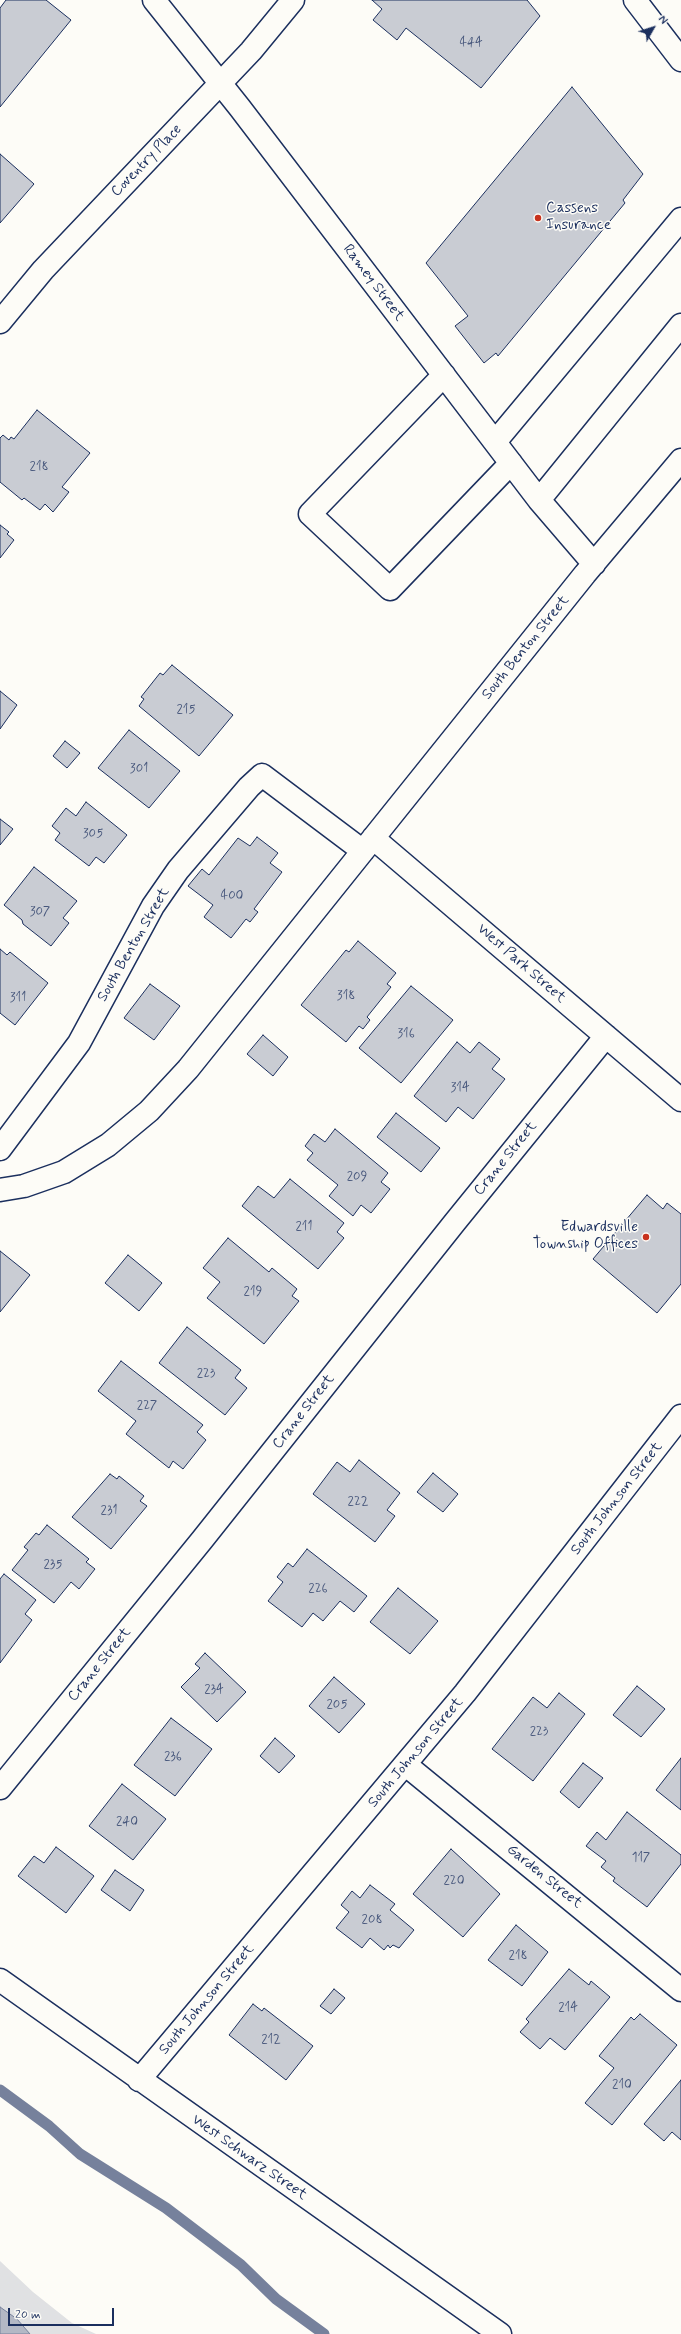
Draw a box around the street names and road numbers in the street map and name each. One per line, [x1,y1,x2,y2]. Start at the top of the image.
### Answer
street label: Coventry Place [108,121,186,201]
street label: Ramey Street [338,241,408,325]
street label: South Benton Street [478,592,574,704]
street label: South Benton Street [94,885,174,1005]
street label: West Park Street [473,921,569,1007]
street label: Crane Street [471,1118,541,1200]
street label: Crane Street [269,1371,339,1453]
street label: South Johnson Street [567,1439,667,1559]
street label: Crane Street [65,1624,135,1706]
street label: South Johnson Street [365,1694,467,1812]
street label: Garden Street [503,1841,585,1913]
street label: South Johnson Street [156,1941,258,2059]
street label: West Schwarz Street [188,2111,310,2205]

